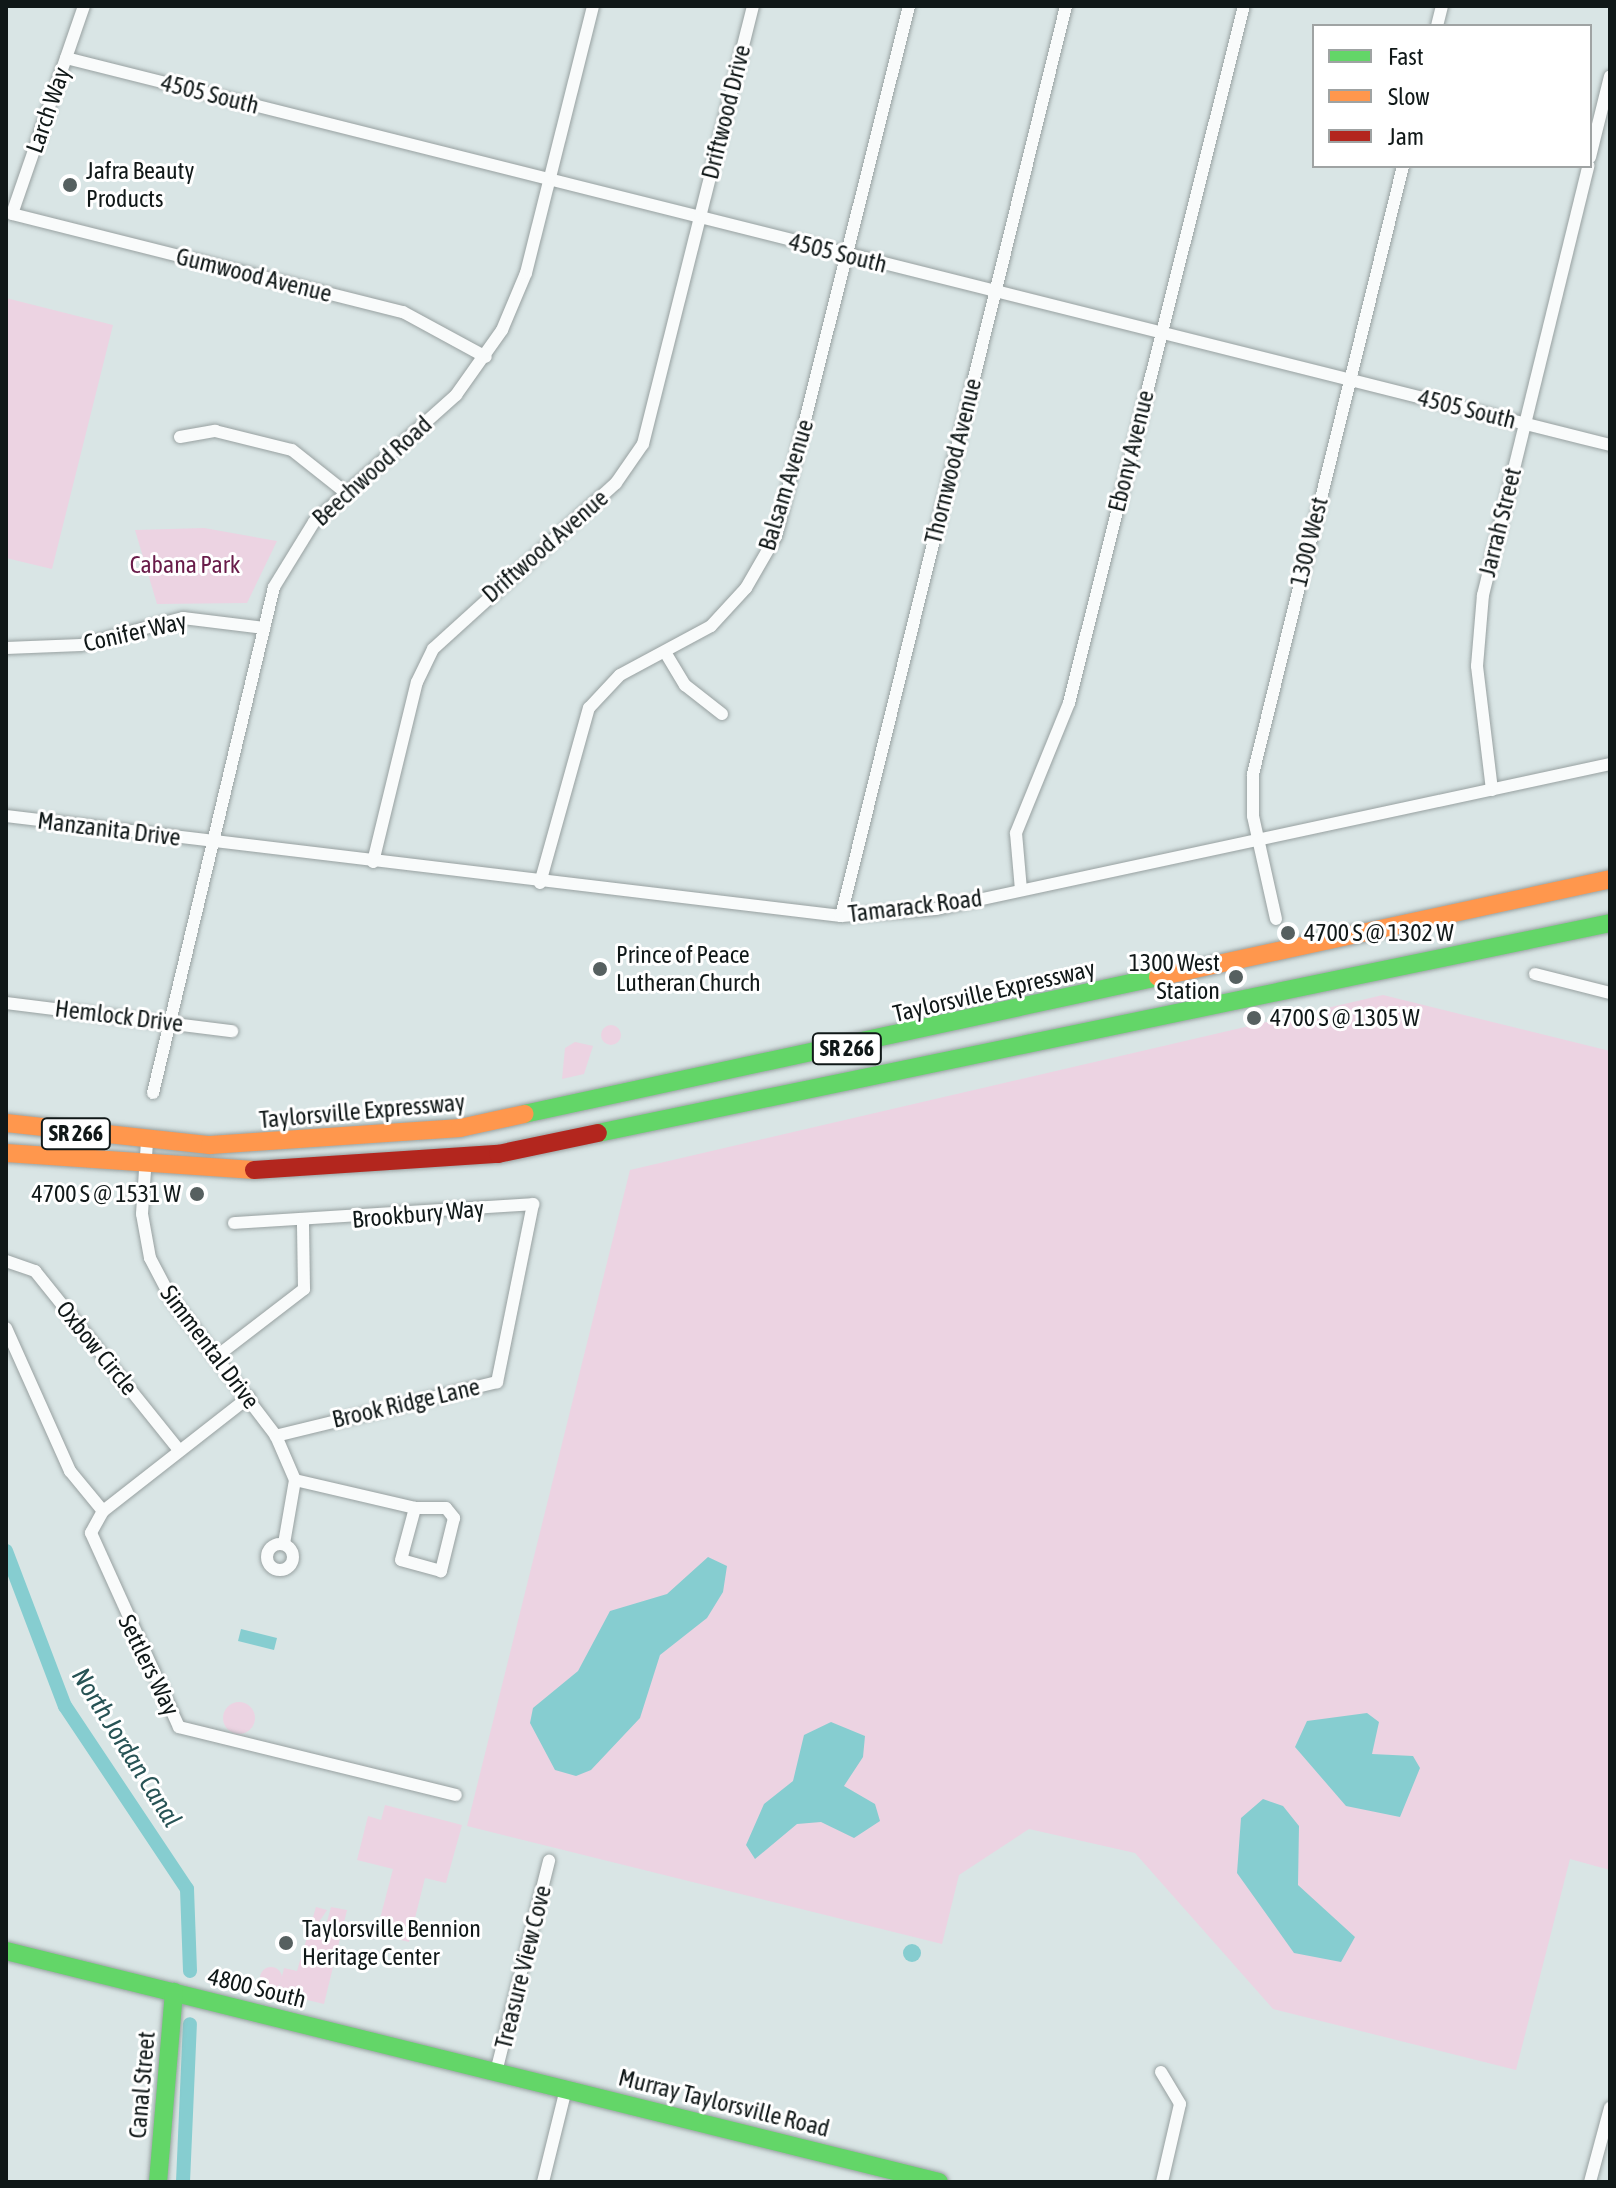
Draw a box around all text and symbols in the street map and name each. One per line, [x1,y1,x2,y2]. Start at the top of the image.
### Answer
legend [1312,24,1592,168]
street label: Driftwood Drive [695,42,757,182]
text: Fast [1388,43,1424,70]
street label: Larch Way [20,63,76,157]
street label: 4505 South [158,68,262,120]
text: Slow [1388,83,1430,110]
text: Jam [1388,123,1424,150]
place label: Jafra Beauty Products [86,157,194,213]
marker: Jafra Beauty Products [61,176,79,194]
street label: 4505 South [786,227,890,279]
street label: Gumwood Avenue [173,242,335,308]
street label: Thornwood Avenue [919,375,987,547]
street label: 4505 South [1415,383,1519,435]
street label: Ebony Avenue [1102,387,1160,515]
street label: Beechwood Road [306,410,438,532]
street label: Balsam Avenue [752,416,820,554]
street label: Jarrah Street [1473,465,1527,579]
street label: Driftwood Avenue [476,484,614,608]
street label: 1300 West [1284,494,1334,590]
park label: Cabana Park [130,551,240,579]
street label: Conifer Way [81,606,189,658]
street label: Manzanita Drive [36,806,182,852]
street label: Tamarack Road [846,883,984,929]
place label: 4700 S @ 1302 W [1304,919,1454,947]
marker: 4700 S @ 1302 W [1279,924,1297,942]
place label: Prince of Peace Lutheran Church [616,941,761,997]
place label: 1300 West Station [1129,949,1220,1005]
street label: Taylorsville Expressway [890,954,1098,1028]
marker: Prince of Peace Lutheran Church [591,960,609,978]
marker: 1300 West Station [1227,968,1245,986]
street label: Hemlock Drive [53,994,185,1038]
place label: 4700 S @ 1305 W [1270,1004,1420,1032]
marker: 4700 S @ 1305 W [1245,1009,1263,1027]
road number: SR 266 [811,1031,883,1067]
street label: Taylorsville Expressway [258,1088,466,1134]
road number: SR 266 [40,1116,112,1152]
place label: 4700 S @ 1531 W [31,1180,181,1208]
marker: 4700 S @ 1531 W [188,1185,206,1203]
street label: Brookbury Way [351,1194,485,1234]
street label: Simmental Drive [154,1280,266,1414]
street label: Oxbow Circle [50,1295,144,1401]
street label: Brook Ridge Lane [329,1372,483,1434]
street label: Settlers Way [112,1610,186,1720]
water label: North Jordan Canal [65,1663,187,1833]
street label: Treasure View Cove [489,1882,557,2052]
place label: Taylorsville Bennion Heritage Center [302,1915,481,1971]
marker: Taylorsville Bennion Heritage Center [277,1934,295,1952]
street label: 4800 South [205,1962,309,2014]
street label: Canal Street [123,2030,161,2140]
street label: Murray Taylorsville Road [616,2063,832,2143]

